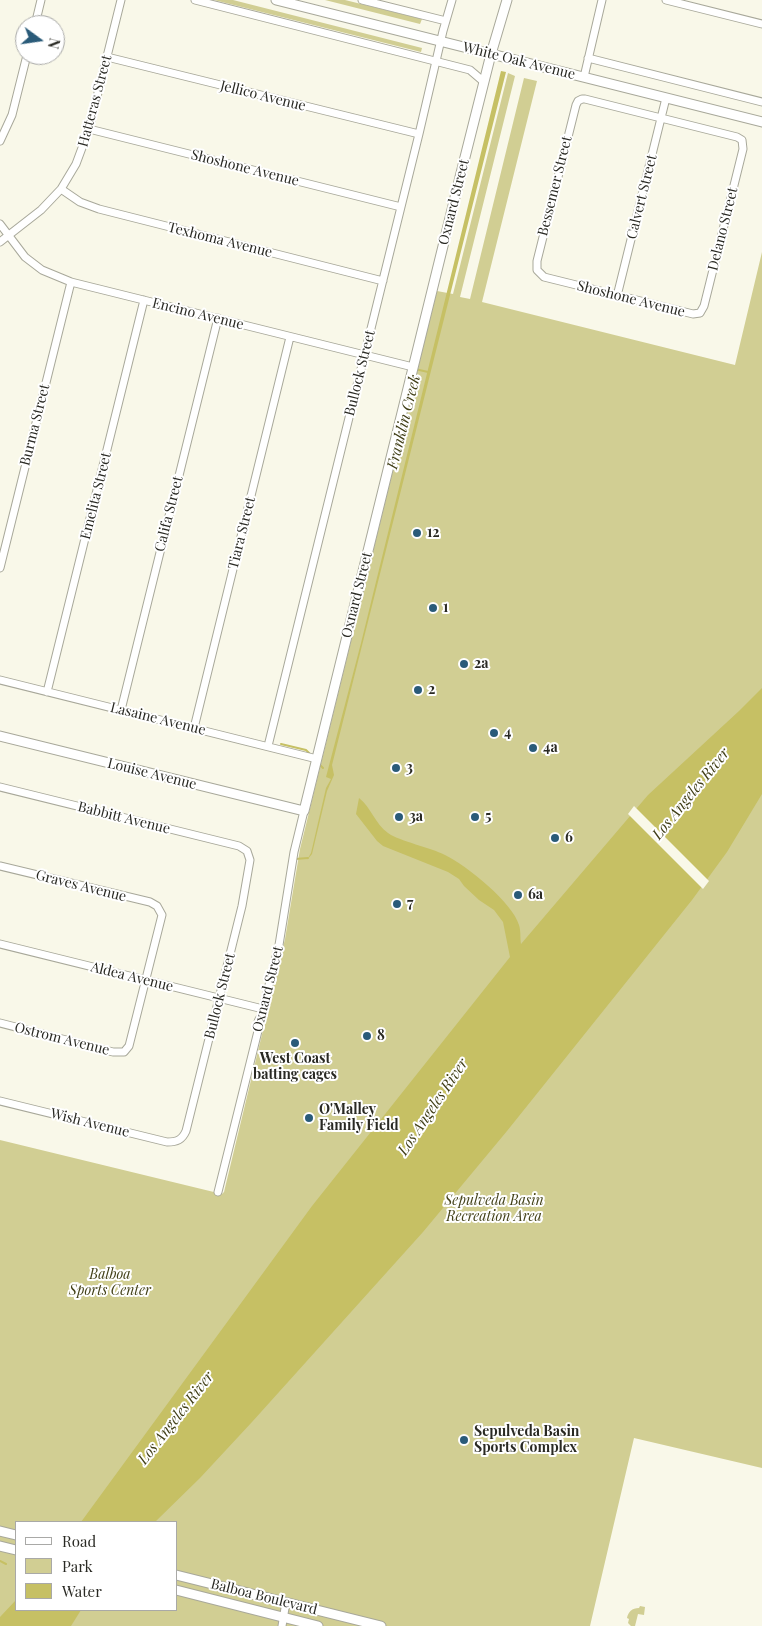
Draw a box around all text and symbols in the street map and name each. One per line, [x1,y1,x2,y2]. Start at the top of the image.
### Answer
north arrow [15,15,65,65]
text: N [44,36,65,51]
street label: White Oak Avenue [461,39,577,83]
street label: Hatteras Street [75,53,115,149]
street label: Jellico Avenue [218,77,308,115]
street label: Bessemer Street [534,134,576,238]
street label: Shoshone Avenue [189,146,301,190]
street label: Calvert Street [623,153,661,241]
street label: Oxnard Street [435,157,473,247]
street label: Delano Street [705,186,741,272]
street label: Texhoma Avenue [166,219,274,261]
street label: Shoshone Avenue [575,277,687,321]
street label: Encino Avenue [151,295,245,333]
street label: Bullock Street [341,328,379,418]
water label: Franklin Creek [384,373,424,471]
street label: Burma Street [17,382,53,468]
street label: Emelita Street [77,451,115,541]
street label: Califa Street [151,474,187,554]
street label: Tiara Street [225,495,259,571]
place label: 12 [427,525,440,541]
marker: 12 [411,527,423,539]
street label: Oxnard Street [338,550,376,640]
place label: 1 [443,600,448,616]
marker: 1 [427,602,439,614]
place label: 2a [474,656,489,672]
marker: 2a [458,658,470,670]
place label: 2 [428,682,435,698]
marker: 2 [412,684,424,696]
street label: Lasaine Avenue [109,699,207,739]
place label: 4 [504,725,511,741]
marker: 4 [488,727,500,739]
place label: 4a [543,740,558,756]
marker: 4a [527,742,539,754]
water label: Los Angeles River [649,745,733,843]
street label: Louise Avenue [106,755,198,793]
place label: 3 [406,760,413,776]
marker: 3 [390,762,402,774]
street label: Babbitt Avenue [76,798,172,838]
place label: 3a [409,809,423,825]
place label: 5 [485,809,491,825]
marker: 3a [393,811,405,823]
marker: 5 [469,811,481,823]
place label: 6 [565,830,573,846]
marker: 6 [549,832,561,844]
street label: Graves Avenue [34,867,128,905]
place label: 6a [528,887,543,903]
marker: 6a [512,889,524,901]
place label: 7 [407,896,413,912]
marker: 7 [391,898,403,910]
street label: Oxnard Street [249,944,287,1034]
street label: Bullock Street [201,951,239,1041]
street label: Aldea Avenue [89,959,175,995]
street label: Ostrom Avenue [13,1019,111,1059]
place label: 8 [377,1028,385,1044]
marker: 8 [361,1030,373,1042]
marker: West Coast batting cages [289,1037,301,1049]
place label: West Coast batting cages [253,1051,337,1084]
water label: Los Angeles River [394,1055,472,1159]
place label: O'Malley Family Field [319,1102,399,1134]
street label: Wish Avenue [49,1105,131,1141]
marker: O'Malley Family Field [303,1112,315,1124]
park label: Sepulveda Basin Recreation Area [444,1193,544,1226]
park label: Balboa Sports Center [69,1267,151,1300]
water label: Los Angeles River [134,1368,218,1468]
place label: Sepulveda Basin Sports Complex [474,1424,579,1456]
marker: Sepulveda Basin Sports Complex [458,1434,470,1446]
legend [15,1521,178,1611]
text: Road [62,1531,96,1551]
text: Park [62,1556,93,1576]
street label: Balboa Boulevard [209,1576,319,1618]
text: Water [62,1581,102,1601]

